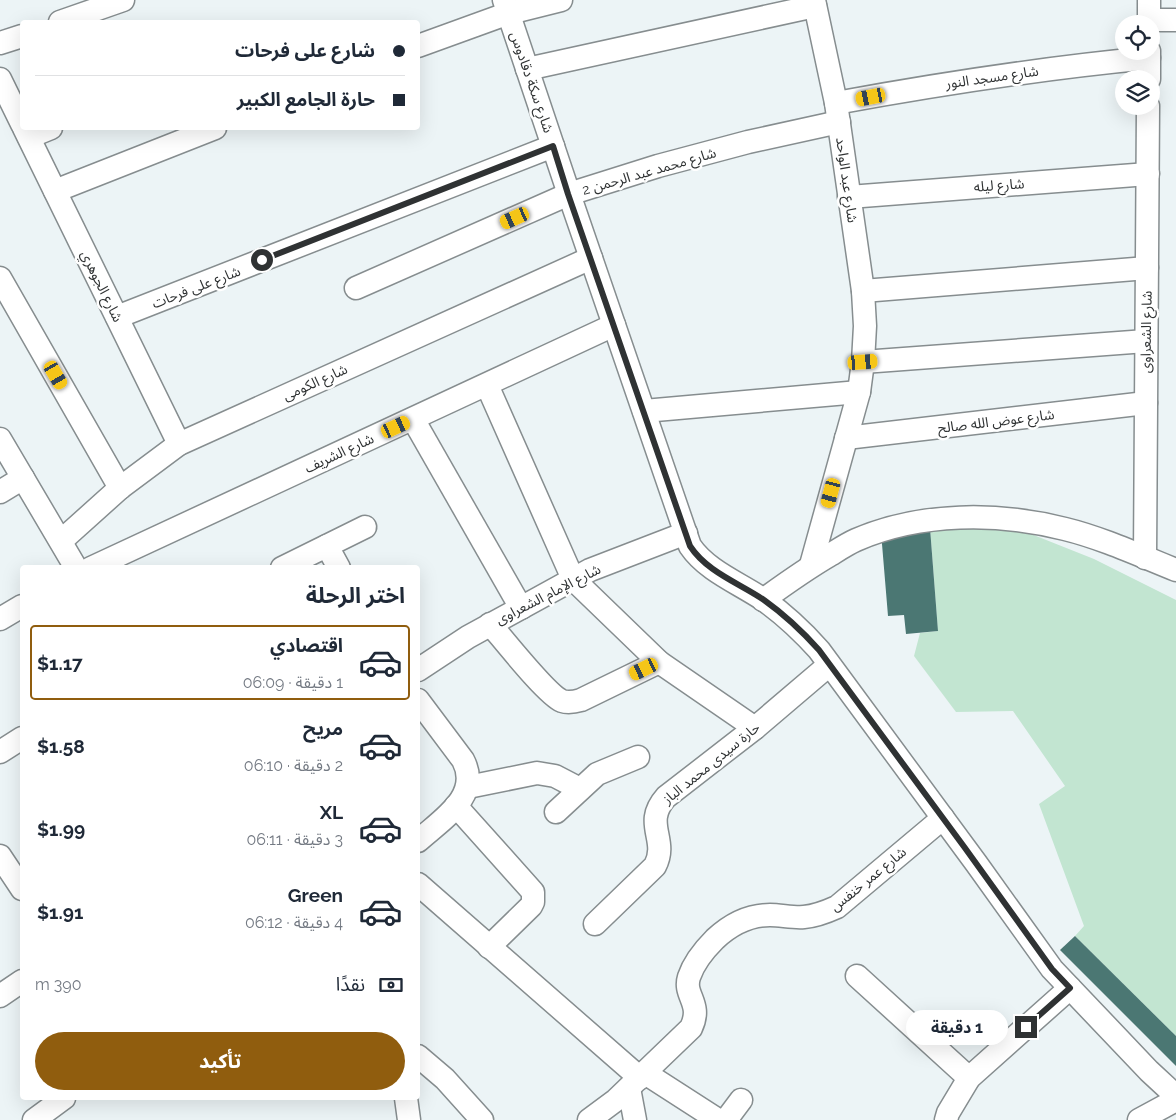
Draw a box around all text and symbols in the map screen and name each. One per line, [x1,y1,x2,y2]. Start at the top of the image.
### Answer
map controls [1115,15,1160,115]
button: locate [1115,15,1160,60]
street label: شارع سكة دقادوس [504,29,557,136]
text: شارع على فرحات [235,39,375,61]
street label: شارع مسجد النور [944,63,1040,95]
button: layers [1115,70,1160,115]
car [854,87,887,107]
text: حارة الجامع الكبير [237,88,375,110]
street label: شارع عبد الواحد [830,136,861,224]
street label: شارع محمد عبد الرحمن 2 [580,144,719,201]
street label: شارع ليله [973,175,1025,198]
car [498,205,531,231]
street label: شارع الجوهري [75,248,126,326]
route start [251,249,273,271]
street label: شارع على فرحات [150,263,244,314]
street label: شارع الشعراوى [1137,291,1158,373]
car [847,353,878,371]
car [42,358,69,392]
street label: شارع الكومى [280,361,351,406]
street label: شارع عوض الله صالح [937,406,1056,439]
car [379,414,412,440]
street label: شارع الشريف [302,430,377,479]
car [819,477,842,509]
street label: شارع الإمام الشعراوى [493,561,605,630]
text: اختر الرحلة [306,582,405,608]
text: اقتصادي [270,634,343,656]
icon: car [358,640,403,685]
text: $1.17 [37,652,83,674]
car [627,656,660,682]
text: 1 دقيقة · 06:09 [243,673,343,692]
text: مريح [303,717,343,739]
street label: حارة سيدى محمد الباز [658,719,763,808]
icon: car [358,723,403,768]
text: $1.58 [37,735,85,757]
text: 2 دقيقة · 06:10 [244,756,343,775]
text: XL [320,801,343,823]
icon: car [358,806,403,851]
text: $1.99 [37,818,85,840]
text: 3 دقيقة · 06:11 [247,830,343,849]
street label: شارع عمر خنفس [827,844,911,917]
text: Green [288,884,343,906]
icon: car [358,889,403,934]
text: $1.91 [37,901,83,923]
text: 4 دقيقة · 06:12 [245,913,343,932]
icon: cash [377,971,405,999]
text: نقدًا [336,973,365,995]
text: 390 m [35,975,82,994]
callout: 1 دقيقة [906,1010,1008,1044]
route end [1015,1016,1037,1038]
text: 1 دقيقة [931,1018,983,1037]
button: تأكيد [35,1032,405,1090]

